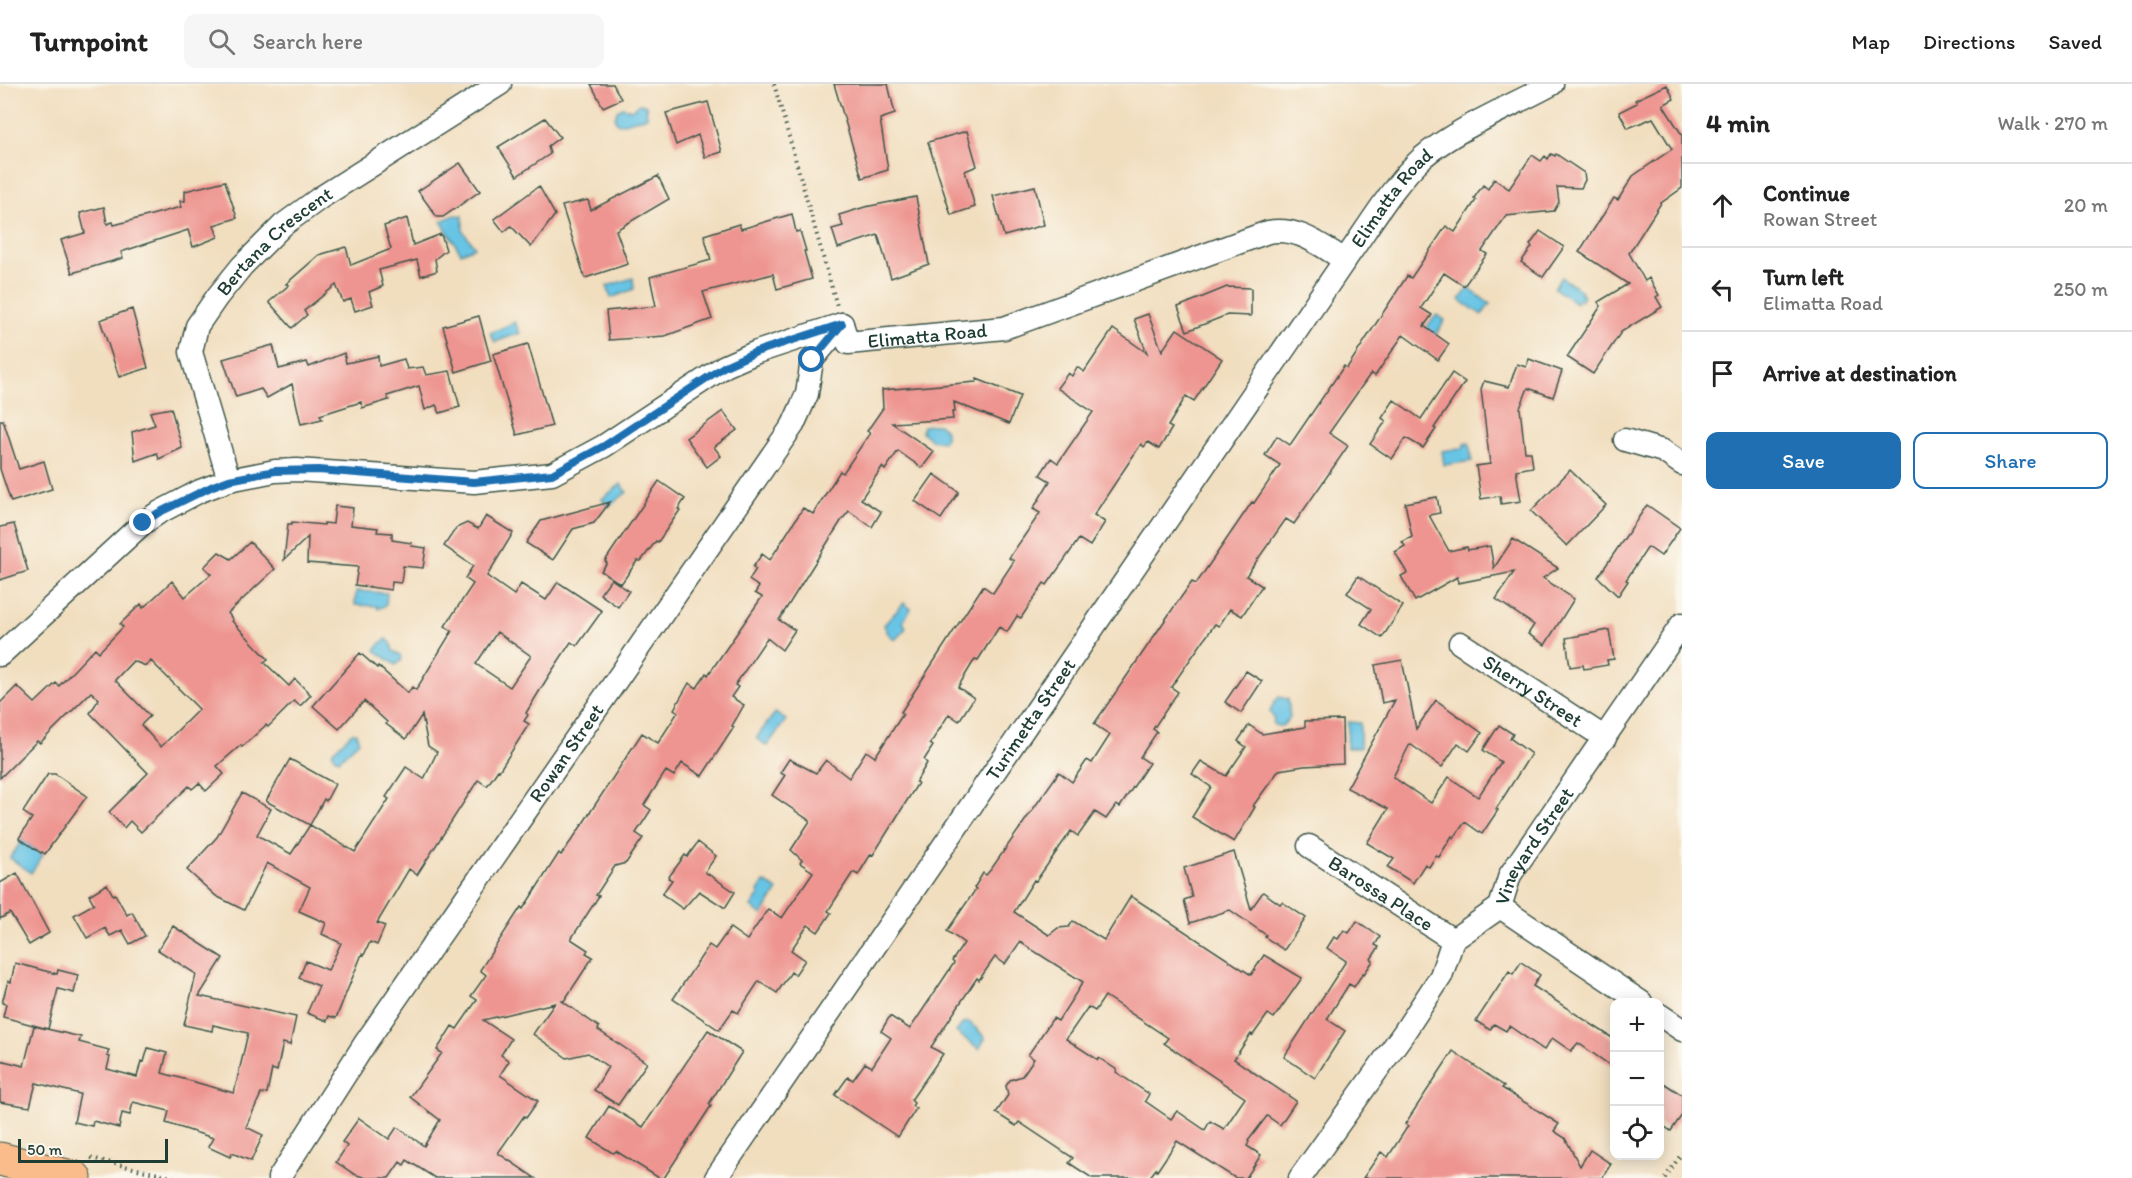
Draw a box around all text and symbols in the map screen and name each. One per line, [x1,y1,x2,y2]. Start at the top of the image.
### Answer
search box [184,14,604,68]
text: Turnpoint [30,24,148,58]
icon: search [205,25,238,58]
text: Search here [253,28,363,55]
text: Map [1852,29,1890,54]
text: Directions [1923,29,2015,54]
text: Saved [2048,29,2102,54]
text: 4 min [1706,107,1770,139]
text: Walk · 270 m [1997,111,2108,135]
street label: Elimatta Road [1345,142,1437,252]
text: Continue [1763,180,1850,207]
street label: Bertana Crescent [211,181,337,300]
icon: ahead [1706,189,1739,222]
text: 20 m [2064,193,2108,217]
text: Rowan Street [1763,207,1877,231]
text: Turn left [1763,264,1844,291]
icon: left [1706,273,1739,306]
text: 250 m [2053,277,2108,301]
text: Elimatta Road [1763,291,1883,315]
street label: Elimatta Road [866,318,988,353]
route start [798,346,824,372]
icon: arrive [1706,357,1739,390]
text: Arrive at destination [1763,360,1957,387]
button: Save [1706,432,1901,489]
button: Share [1913,432,2108,489]
route end [129,509,155,535]
street label: Sherry Street [1478,649,1587,732]
street label: Turimetta Street [980,653,1081,785]
street label: Rowan Street [524,699,609,807]
street label: Vineyard Street [1489,783,1579,908]
street label: Barossa Place [1324,850,1438,936]
map controls [1610,998,1664,1160]
button: + [1610,998,1664,1052]
button: − [1610,1052,1664,1106]
button: locate [1610,1106,1664,1160]
scale bar [18,1136,168,1164]
text: 50 m [27,1140,62,1159]

